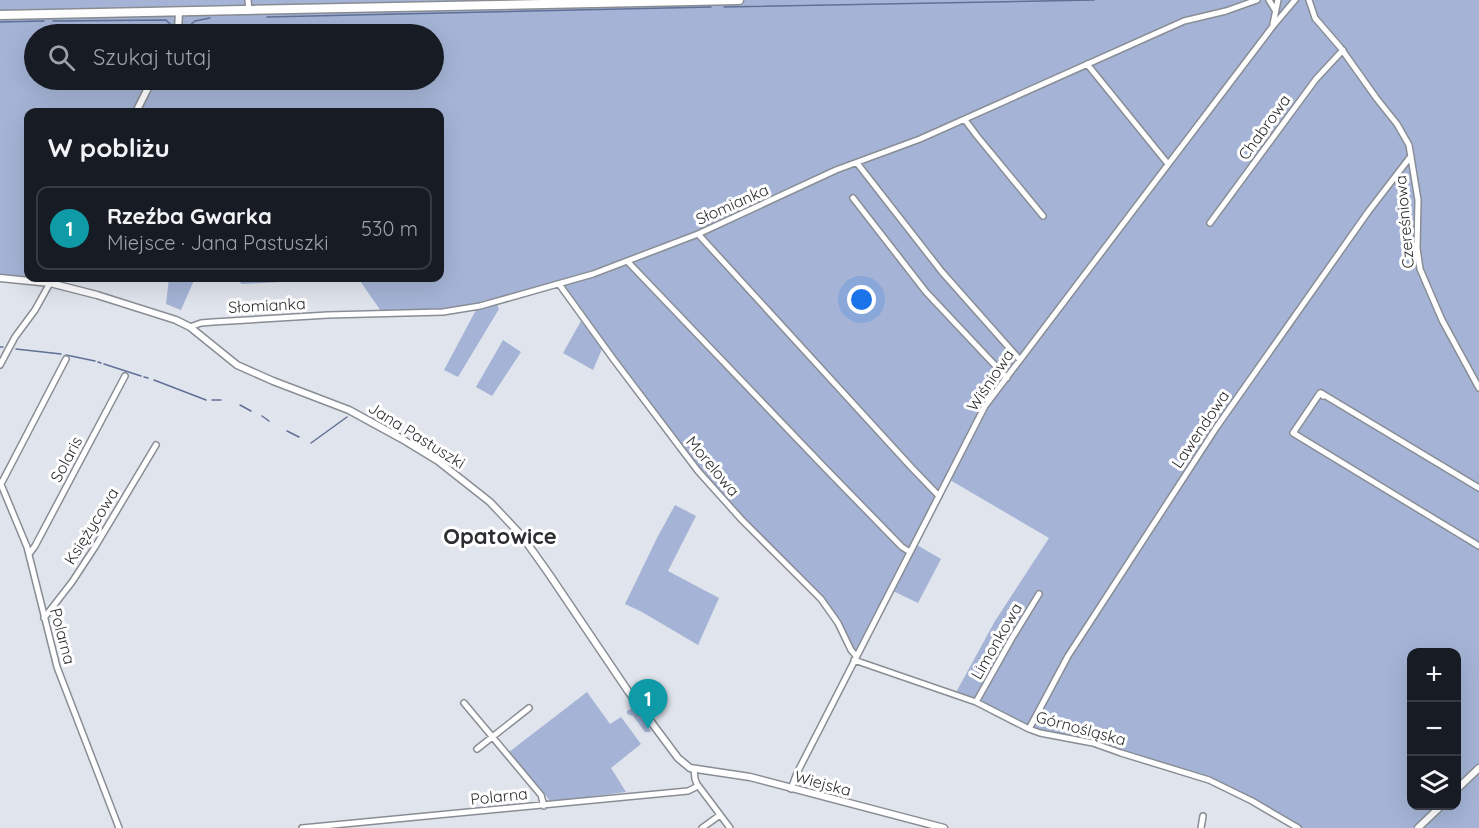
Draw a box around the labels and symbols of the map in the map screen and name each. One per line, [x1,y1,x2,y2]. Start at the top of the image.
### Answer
street label: Chabrowa [1234,90,1294,164]
street label: Czereśniowa [1390,175,1418,269]
street label: Słomianka [693,179,771,229]
your location [847,285,876,314]
street label: Słomianka [228,293,306,317]
street label: Wiśniowa [962,345,1018,415]
street label: Lawendowa [1167,386,1233,472]
street label: Jana Pastuszki [365,397,469,473]
street label: Morelowa [682,432,744,500]
street label: Solaris [46,433,86,485]
street label: Księżycowa [59,484,123,568]
district label: Opatowice [443,522,557,550]
street label: Limonkowa [966,599,1026,683]
street label: Polarna [46,606,80,666]
pin: 1 [628,680,668,729]
street label: Górnośląska [1034,706,1128,750]
street label: Wiejska [792,766,854,800]
street label: Polarna [469,783,529,809]

